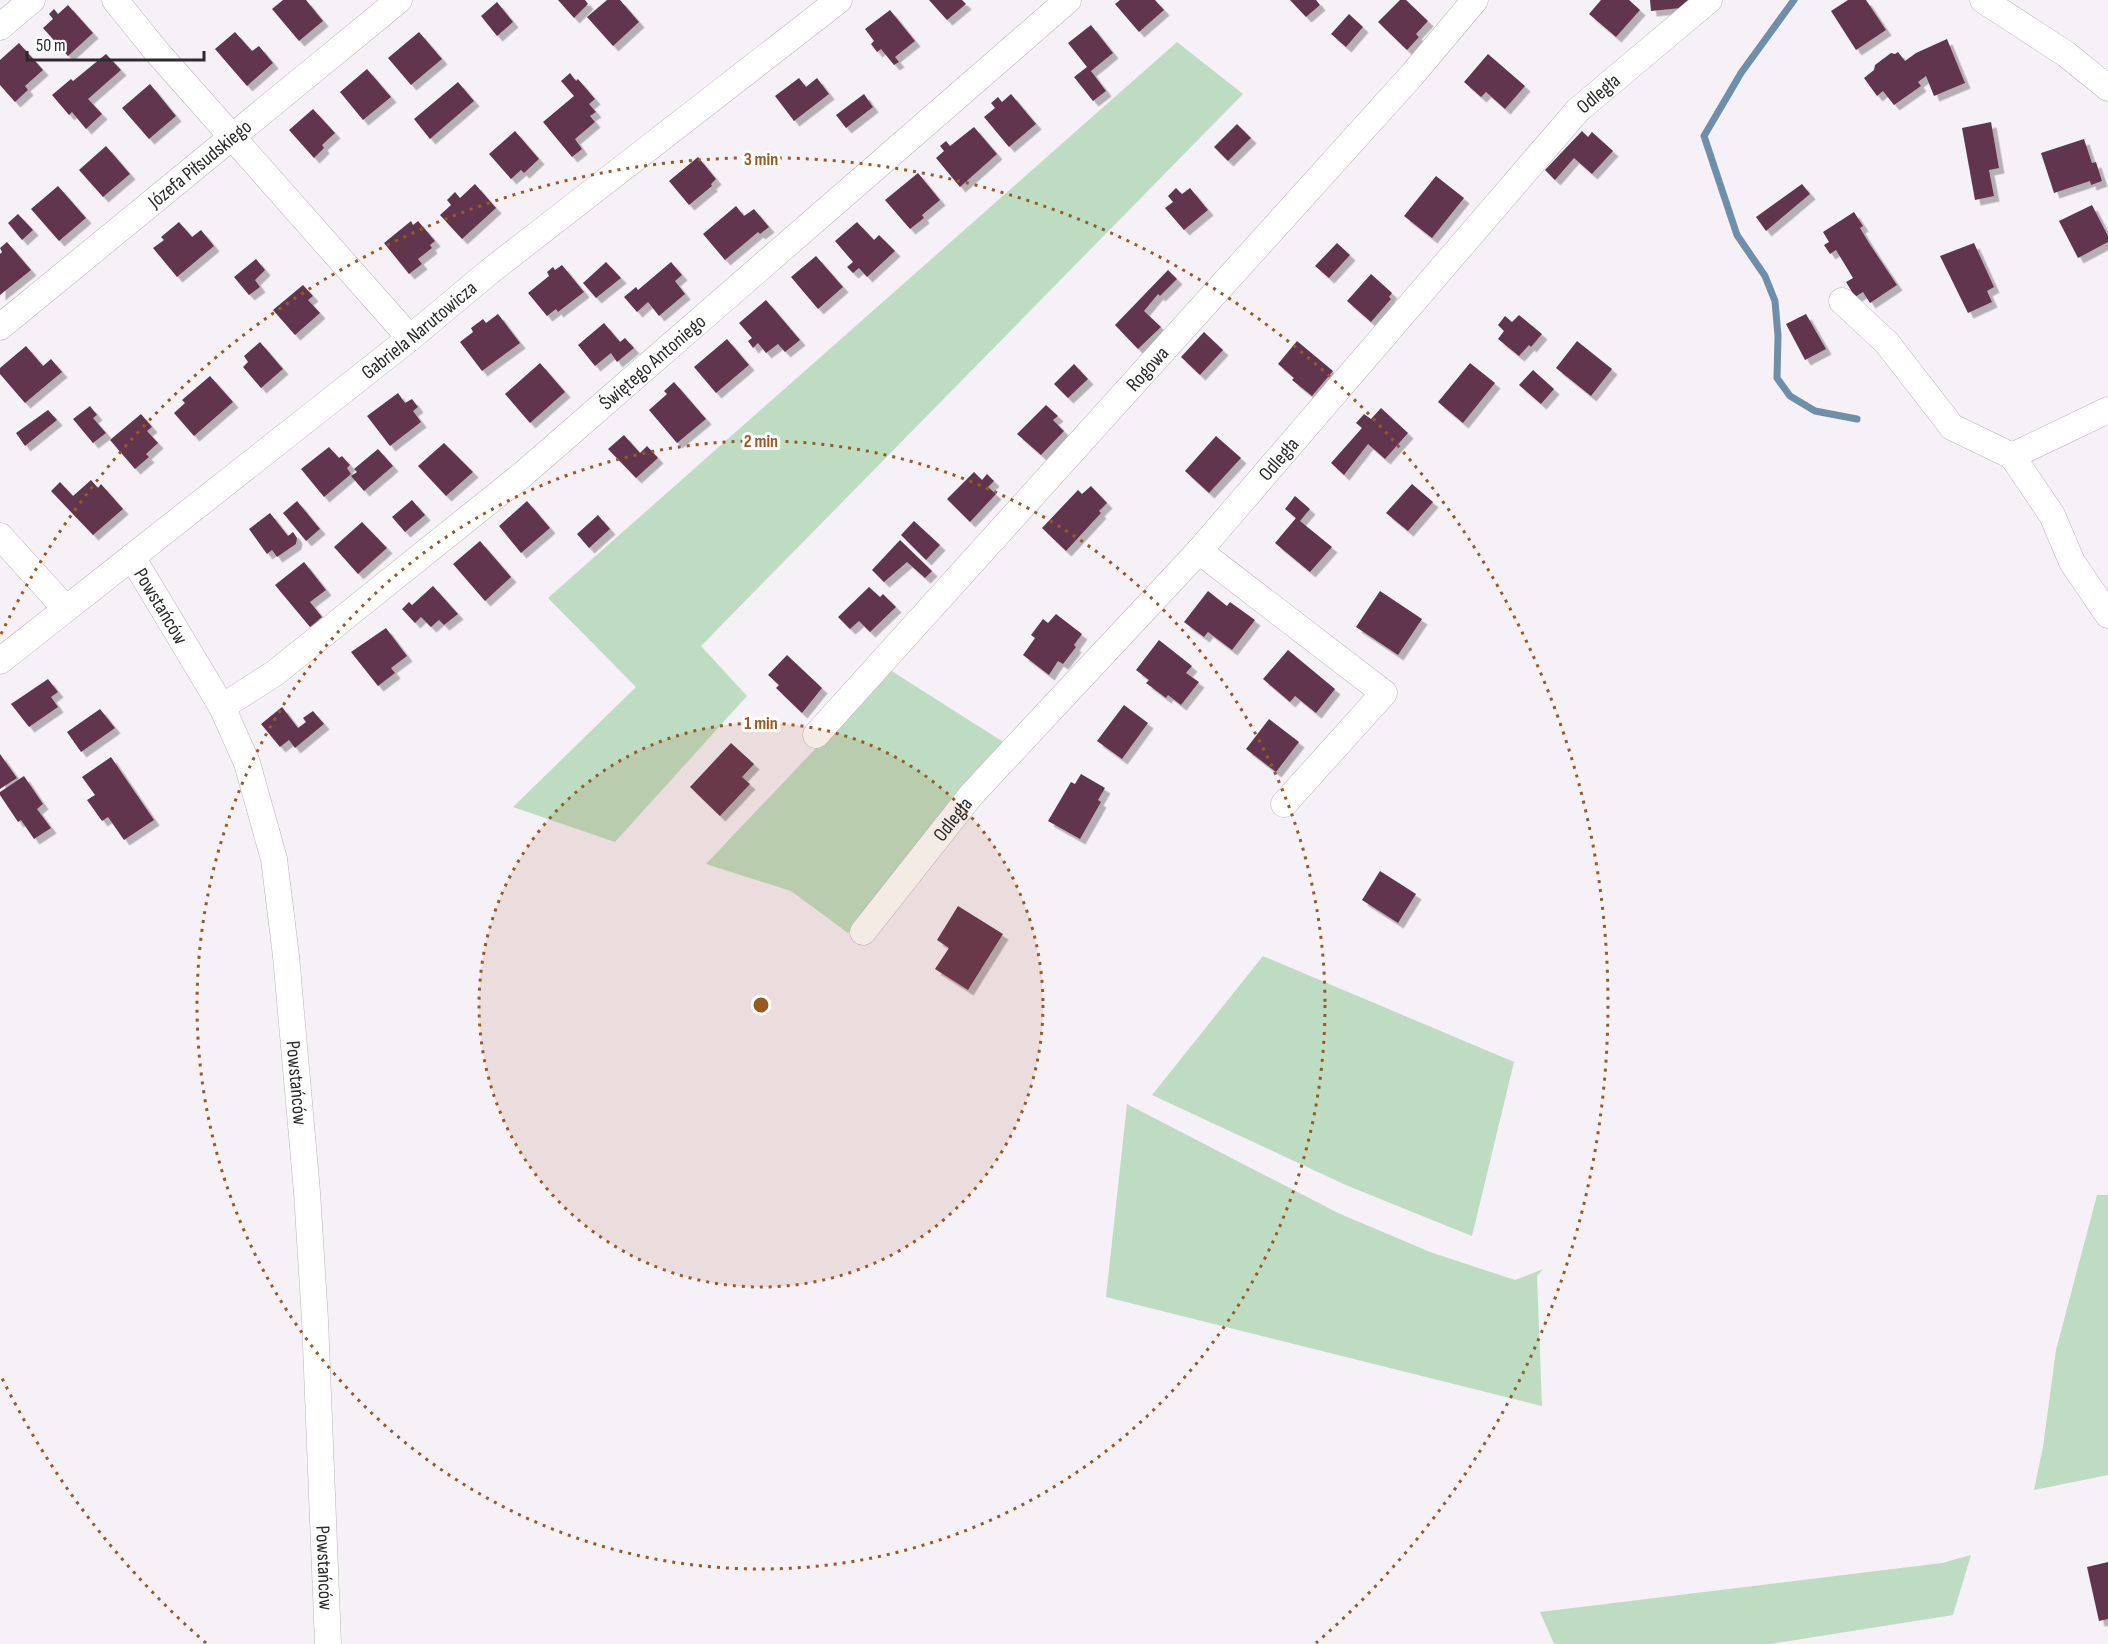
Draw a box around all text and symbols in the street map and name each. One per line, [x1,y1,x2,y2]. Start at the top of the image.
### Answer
scale bar [27,24,204,62]
text: 50 m [36,35,66,56]
street label: Odległa [1572,69,1625,119]
street label: Józefa Piłsudskiego [143,115,257,214]
text: 3 min [744,149,778,170]
street label: Gabriela Narutowicza [357,276,482,385]
street label: Świętego Antoniego [595,310,711,415]
street label: Rogowa [1121,342,1174,396]
text: 2 min [744,431,778,452]
street label: Odległa [1254,433,1304,486]
street label: Powstańców [128,564,193,649]
text: 1 min [744,713,778,734]
street label: Odległa [928,793,978,846]
centre of rings [751,995,771,1015]
street label: Powstańców [281,1040,312,1126]
street label: Powstańców [310,1525,338,1611]

